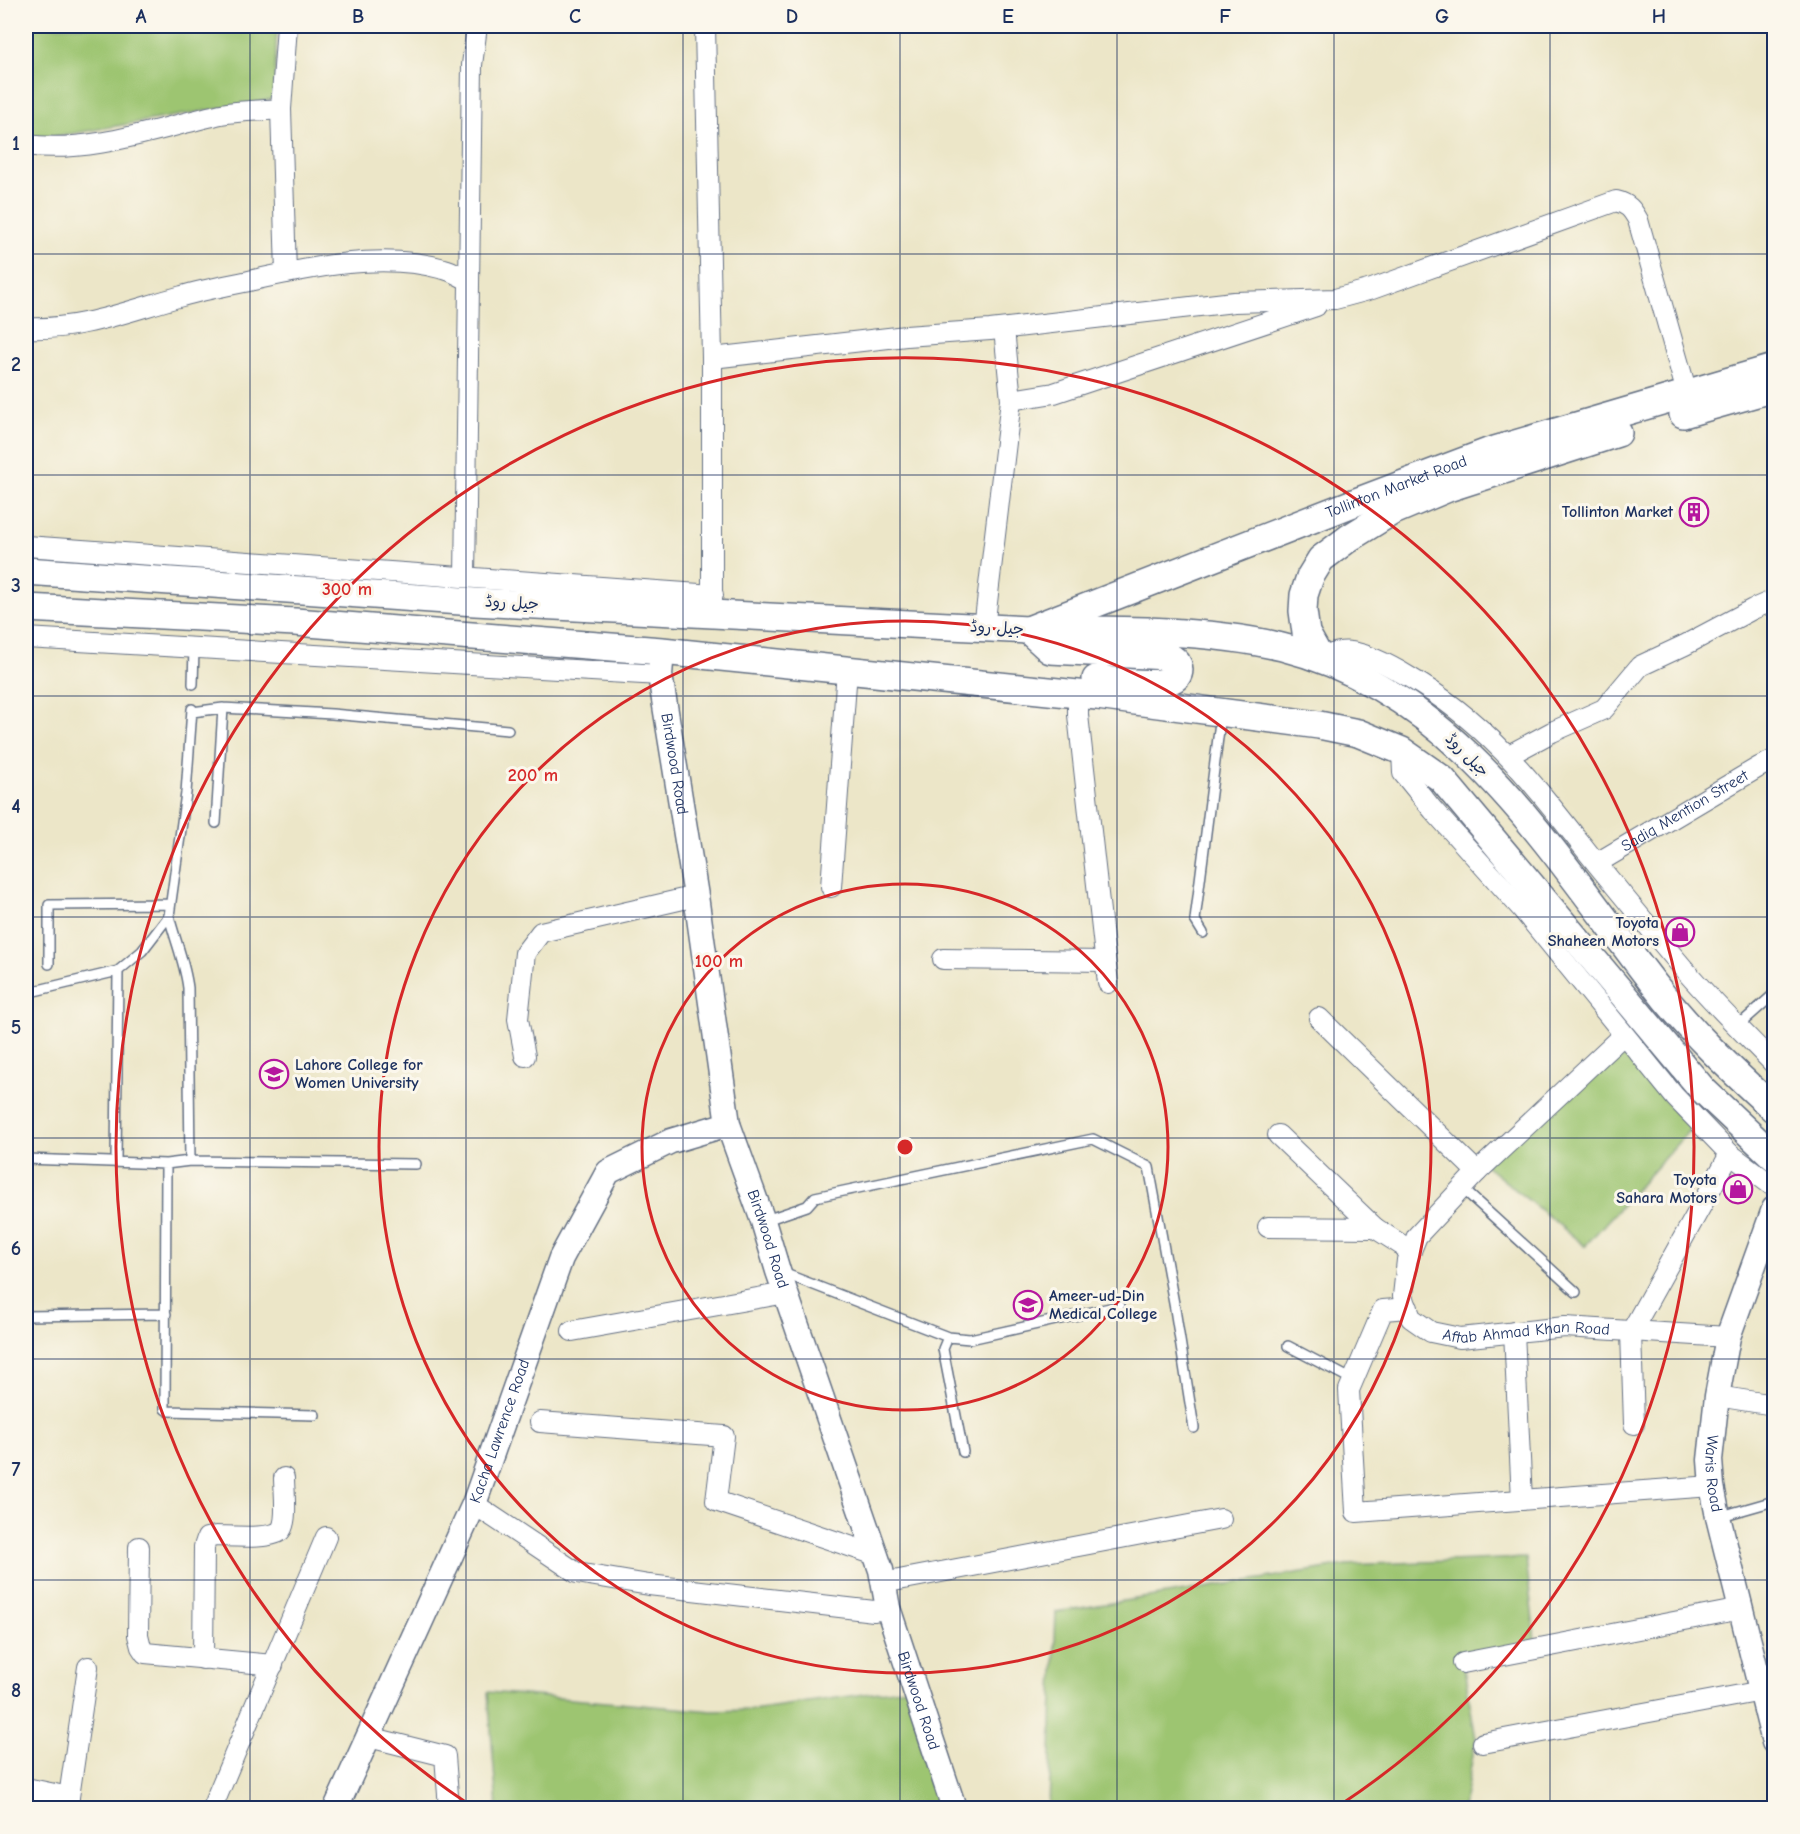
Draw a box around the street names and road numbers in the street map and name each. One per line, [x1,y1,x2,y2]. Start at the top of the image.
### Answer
street label: Tollinton Market Road [1323,452,1469,522]
street label: جیل روڈ [485,593,539,613]
street label: جیل روڈ [970,618,1024,638]
street label: Birdwood Road [657,712,692,816]
street label: جیل روڈ [1442,730,1492,780]
street label: Sadiq Mention Street [1618,766,1752,856]
street label: Birdwood Road [743,1187,792,1291]
street label: Aftab Ahmad Khan Road [1441,1318,1610,1347]
street label: Kacha Lawrence Road [466,1357,533,1506]
street label: Waris Road [1701,1434,1726,1514]
street label: Birdwood Road [894,1649,943,1752]

